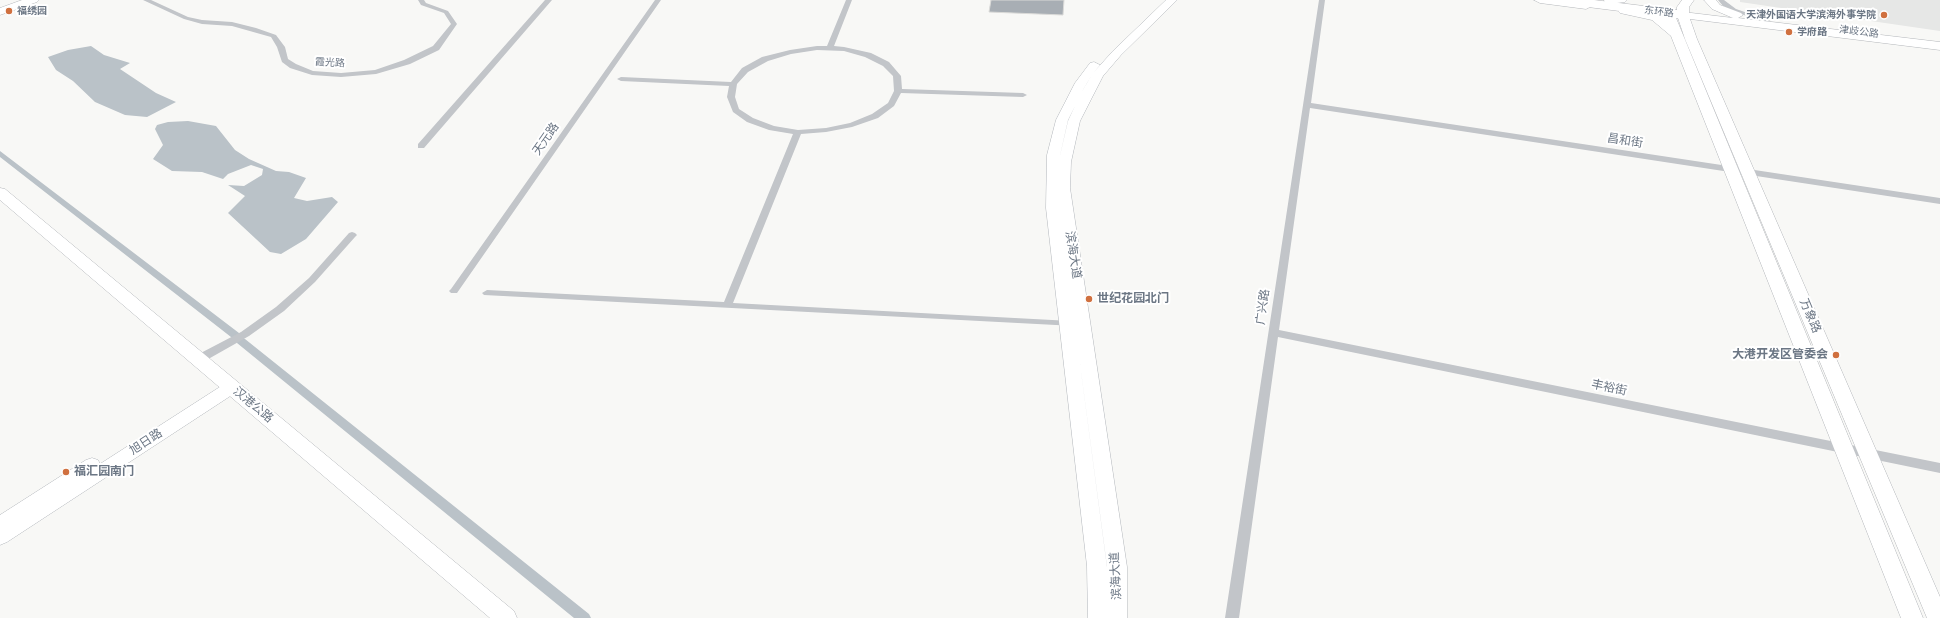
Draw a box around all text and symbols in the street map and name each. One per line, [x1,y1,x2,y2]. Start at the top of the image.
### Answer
street label: 东环路 [1643,4,1675,20]
place label: 福绣园 [17,5,47,17]
marker: 福绣园 [4,6,14,16]
place label: 天津外国语大学滨海外事学院 [1746,9,1876,21]
marker: 天津外国语大学滨海外事学院 [1879,10,1889,20]
street label: 津歧公路 [1838,24,1880,40]
place label: 学府路 [1797,26,1827,38]
marker: 学府路 [1784,27,1794,37]
street label: 霞光路 [315,56,345,70]
street label: 天元路 [530,120,562,158]
street label: 昌和街 [1606,131,1644,151]
street label: 滨海大道 [1062,230,1084,280]
street label: 广兴路 [1253,288,1273,326]
place label: 世纪花园北门 [1097,292,1169,306]
marker: 世纪花园北门 [1084,294,1094,304]
street label: 万象路 [1796,297,1824,335]
place label: 大港开发区管委会 [1732,348,1828,362]
marker: 大港开发区管委会 [1831,350,1841,360]
street label: 丰裕街 [1590,377,1628,399]
street label: 汉港公路 [230,384,276,426]
street label: 旭日路 [127,426,165,458]
place label: 福汇园南门 [74,465,134,479]
marker: 福汇园南门 [61,467,71,477]
street label: 滨海大道 [1108,552,1124,600]

